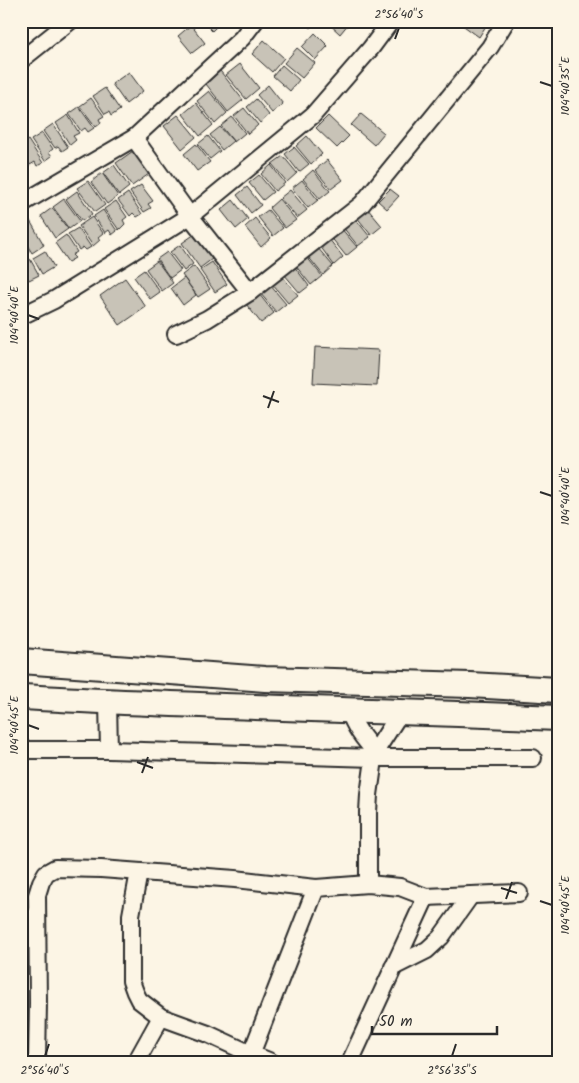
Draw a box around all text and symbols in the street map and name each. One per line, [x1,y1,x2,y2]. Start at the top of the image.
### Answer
text: 2°56'40"S [375,5,424,24]
text: 104°40'35"E [556,55,575,116]
text: 104°40'40"E [5,285,24,344]
text: 104°40'40"E [556,466,575,525]
text: 104°40'45"E [5,695,24,754]
text: 104°40'45"E [556,875,575,934]
scale bar [372,1003,496,1035]
text: 50 m [379,1010,413,1034]
text: 2°56'40"S [21,1061,70,1080]
text: 2°56'35"S [427,1061,477,1080]

